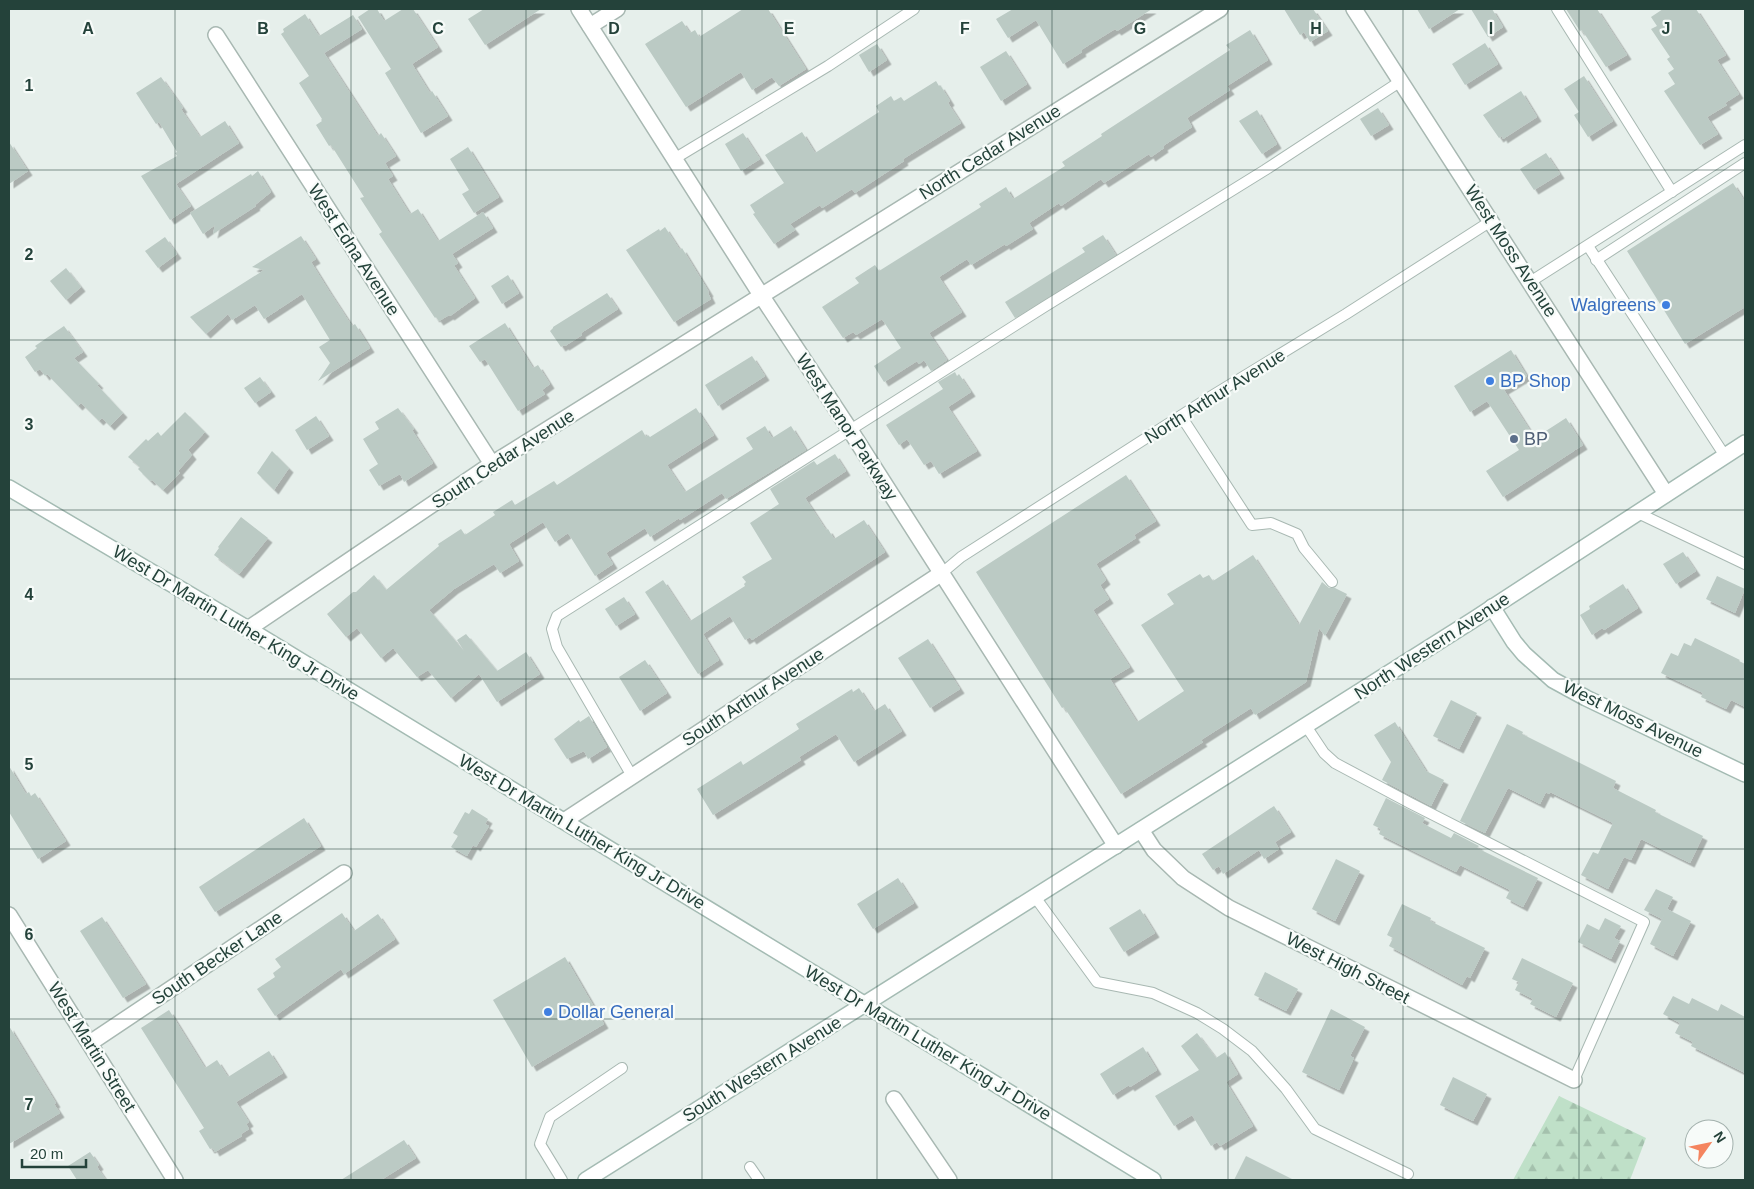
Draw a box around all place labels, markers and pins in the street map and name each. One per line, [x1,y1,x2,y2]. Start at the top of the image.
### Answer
place label: Walgreens [1571,295,1656,315]
marker: Walgreens [1660,299,1672,311]
place label: BP Shop [1500,371,1571,391]
marker: BP Shop [1484,375,1496,387]
place label: BP [1524,429,1548,449]
marker: BP [1508,433,1520,445]
place label: Dollar General [558,1002,674,1022]
marker: Dollar General [542,1006,554,1018]

